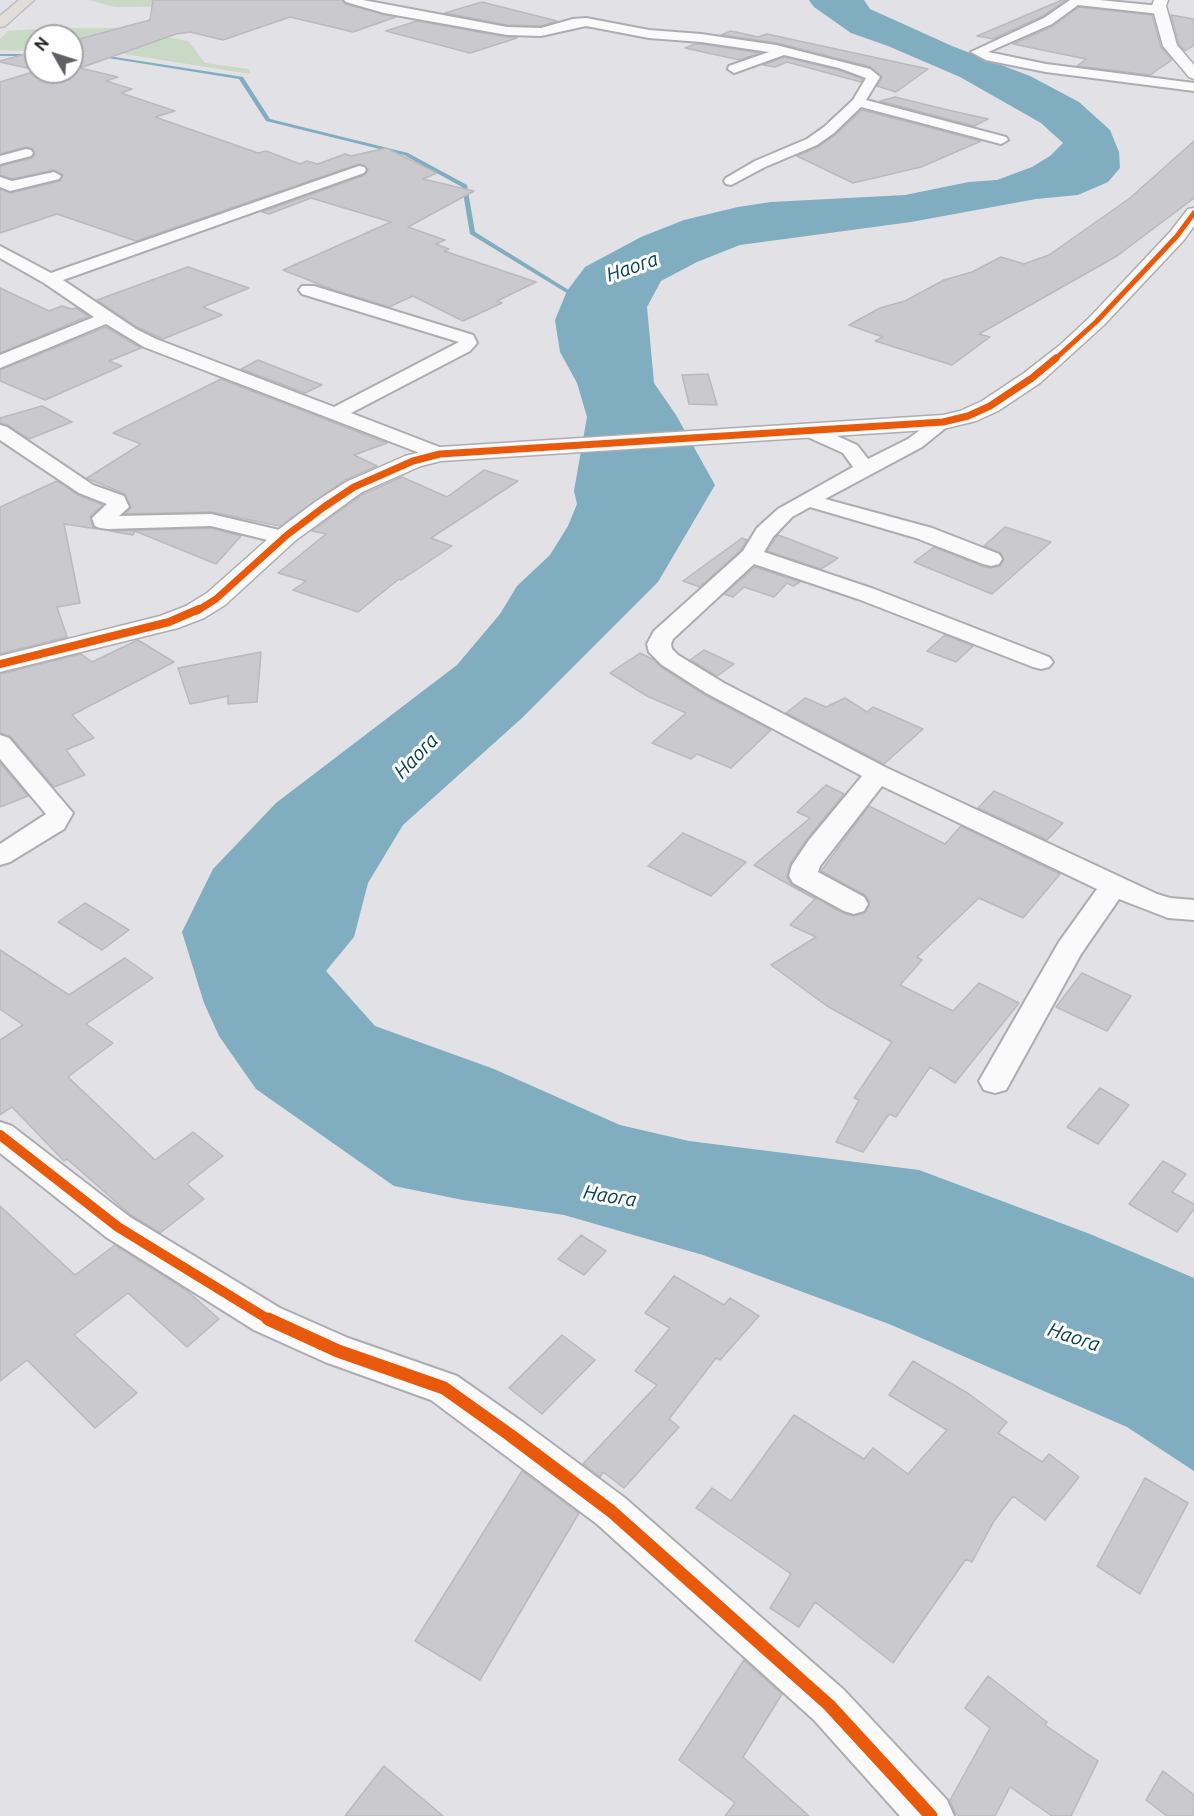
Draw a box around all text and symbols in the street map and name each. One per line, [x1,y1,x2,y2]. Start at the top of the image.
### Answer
north arrow [24,24,84,84]
text: N [31,34,52,54]
water label: Haora [603,247,661,287]
water label: Haora [389,728,443,784]
water label: Haora [582,1180,638,1212]
water label: Haora [1045,1317,1103,1357]

